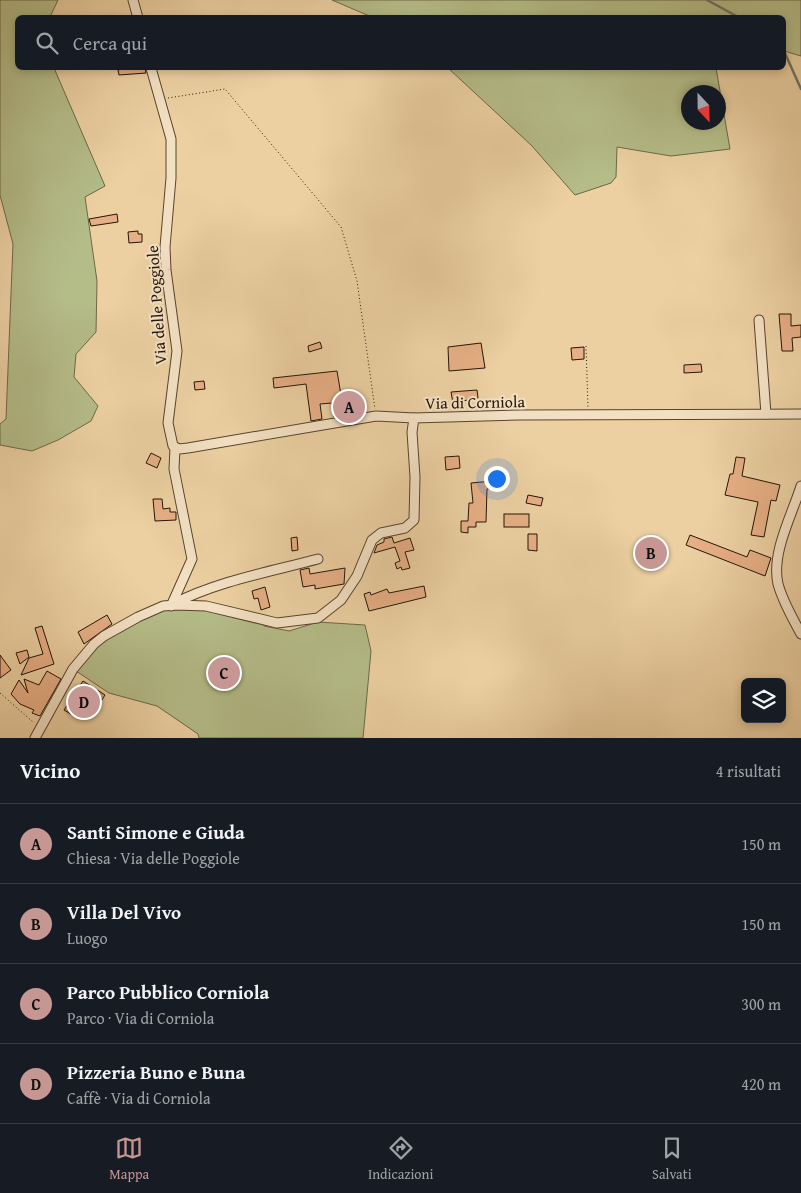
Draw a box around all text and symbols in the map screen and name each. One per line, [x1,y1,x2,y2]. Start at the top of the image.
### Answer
search box [15,15,786,70]
icon: search [33,29,61,57]
text: Cerca qui [73,29,147,57]
north arrow [681,85,726,130]
street label: Via delle Poggiole [140,245,172,365]
pin: A [333,388,365,426]
street label: Via di Corniola [425,389,526,415]
your location [484,466,510,492]
pin: B [635,534,667,572]
pin: C [208,654,240,692]
map controls [741,678,786,723]
button: layers [741,678,786,723]
pin: D [68,683,100,721]
text: Vicino [20,755,80,786]
text: 4 risultati [716,759,781,783]
text: Santi Simone e Giuda [67,818,245,846]
text: A [31,832,41,856]
text: 150 m [741,832,781,856]
text: Chiesa · Via delle Poggiole [67,846,240,870]
text: Villa Del Vivo [67,898,181,926]
text: B [31,912,41,936]
text: 150 m [741,912,781,936]
text: Luogo [67,926,108,950]
text: Parco Pubblico Corniola [67,978,269,1006]
text: C [31,992,41,1016]
text: 300 m [741,992,781,1016]
text: Parco · Via di Corniola [67,1006,214,1030]
text: Pizzeria Buno e Buna [67,1058,245,1086]
text: D [31,1072,41,1096]
text: 420 m [741,1072,781,1096]
text: Caffè · Via di Corniola [67,1086,210,1110]
tab: Mappa [109,1134,149,1184]
tab: Indicazioni [368,1134,433,1184]
tab: Salvati [652,1134,692,1184]

